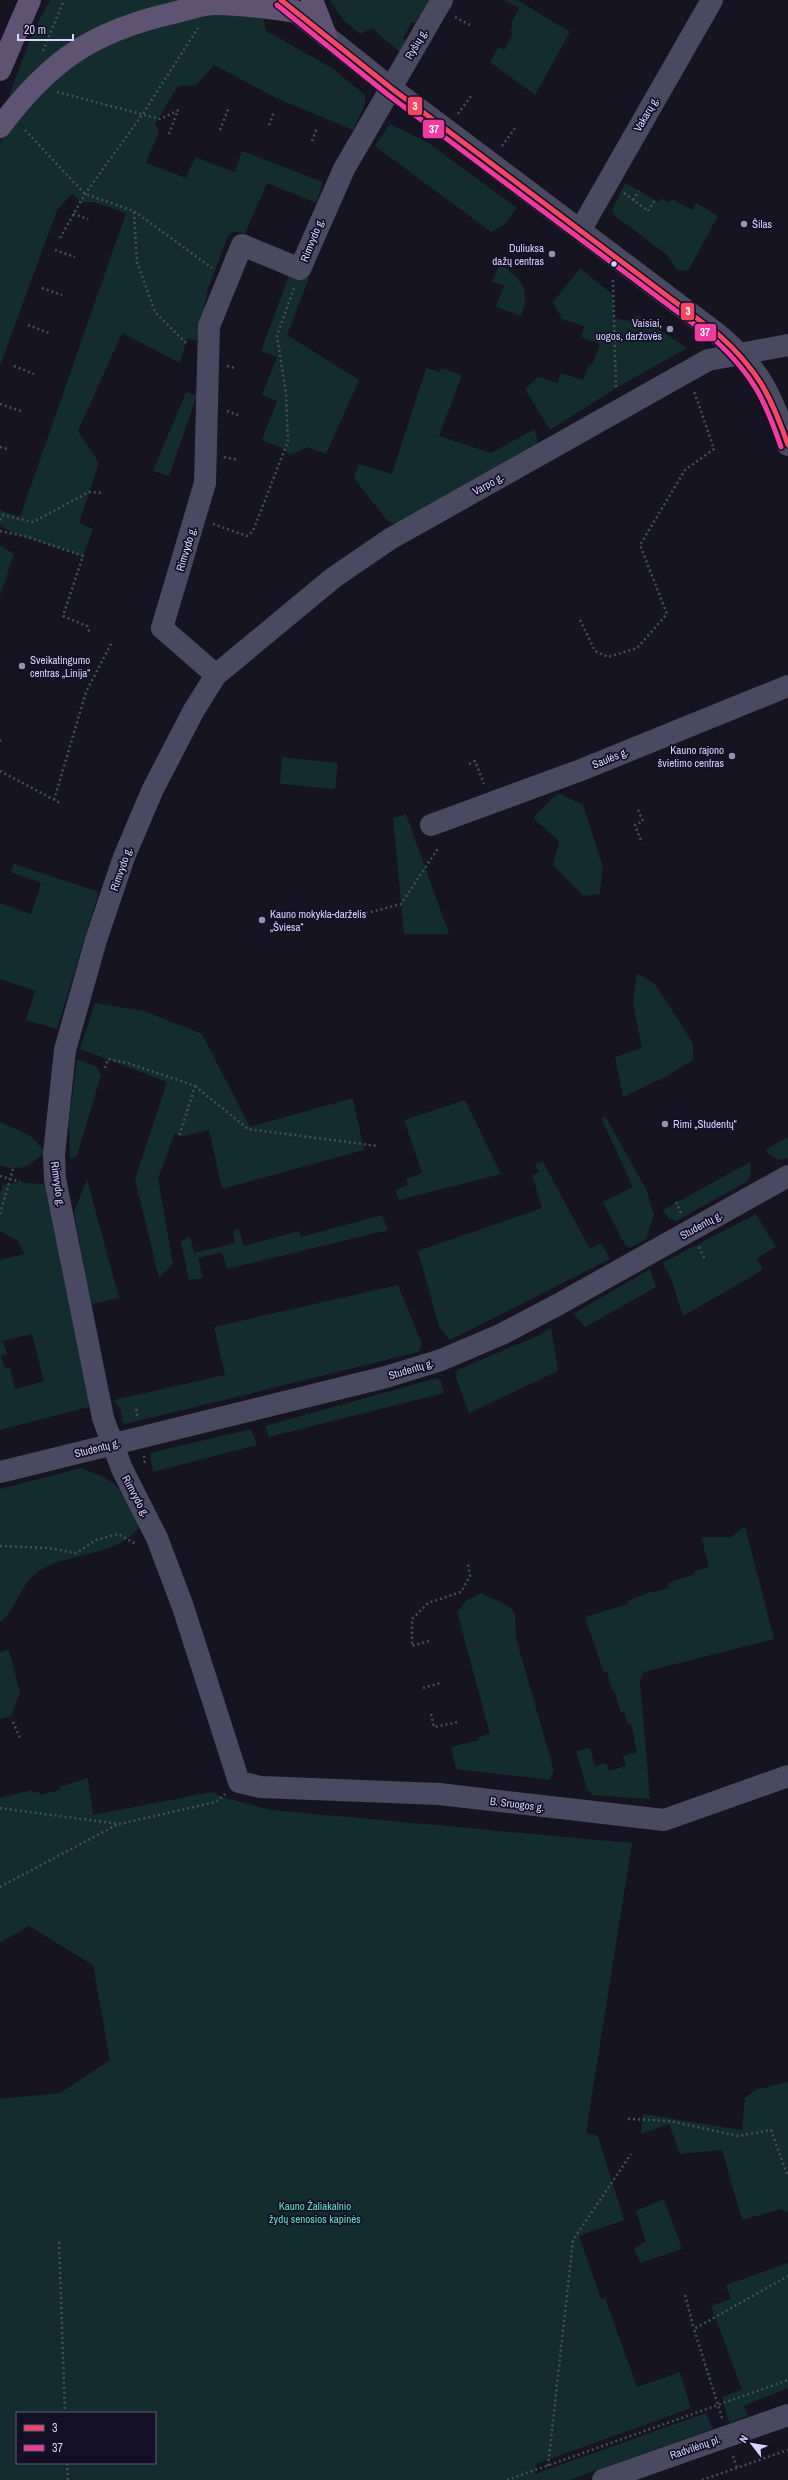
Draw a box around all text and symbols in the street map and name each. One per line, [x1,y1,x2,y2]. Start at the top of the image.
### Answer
scale bar [18,16,73,42]
text: 20 m [24,22,46,38]
street label: Ryšių g. [402,26,430,62]
street label: Vakarų g. [630,94,662,134]
line badge: 3 [407,96,423,116]
text: 3 [412,99,418,113]
line badge: 37 [422,119,445,139]
text: 37 [429,122,439,136]
street label: Rimvydo g. [297,216,327,264]
place label: Šilas [752,217,773,231]
marker: Šilas [739,219,749,229]
place label: Duliuksa dažų centras [492,241,544,268]
marker: Duliuksa dažų centras [547,249,557,259]
unlabelled marker [609,259,619,269]
line badge: 3 [680,302,695,321]
text: 3 [685,304,691,318]
place label: Vaisiai, uogos, daržovės [596,316,662,343]
line badge: 37 [694,323,717,342]
marker: Vaisiai, uogos, daržovės [665,324,675,334]
text: 37 [700,325,710,339]
street label: Varpo g. [470,470,506,498]
street label: Rimvydo g. [173,525,199,573]
place label: Sveikatingumo centras „Linija“ [30,653,90,680]
marker: Sveikatingumo centras „Linija“ [17,661,27,671]
place label: Kauno rajono švietimo centras [658,743,724,770]
street label: Saulės g. [590,744,630,772]
marker: Kauno rajono švietimo centras [727,751,737,761]
street label: Rimvydo g. [107,845,135,893]
place label: Kauno mokykla-darželis „Šviesa“ [270,907,367,934]
marker: Kauno mokykla-darželis „Šviesa“ [257,915,267,925]
place label: Rimi „Studentų“ [673,1117,737,1131]
marker: Rimi „Studentų“ [660,1119,670,1129]
street label: Rimvydo g. [48,1160,68,1208]
street label: Studentų g. [677,1208,725,1242]
street label: Studentų g. [387,1356,435,1382]
street label: Studentų g. [73,1436,121,1460]
street label: Rimvydo g. [119,1473,153,1519]
street label: B. Sruogos g. [489,1794,545,1814]
park label: Kauno Žaliakalnio žydų senosios kapinės [269,2199,361,2226]
legend [16,2412,156,2464]
text: 3 [52,2420,57,2436]
north arrow [732,2424,772,2464]
street label: Radvilėnų pl. [668,2432,722,2462]
text: N [736,2432,751,2445]
text: 37 [52,2440,63,2456]

